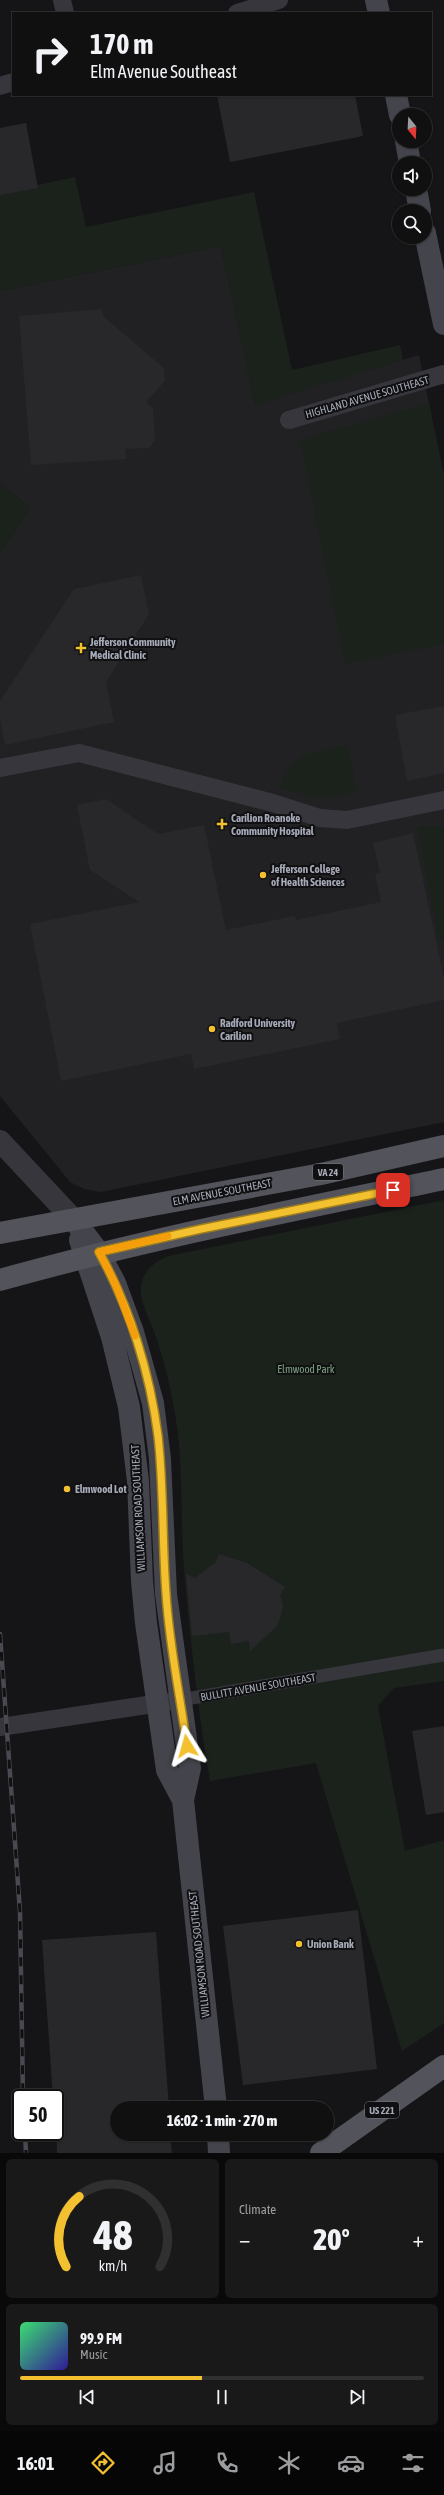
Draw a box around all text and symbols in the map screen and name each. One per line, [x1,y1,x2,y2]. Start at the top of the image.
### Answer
icon: right [24,28,76,80]
text: 170 m [90,28,153,60]
text: Elm Avenue Southeast [90,61,237,82]
north arrow [392,108,432,148]
map controls [392,108,432,244]
button: sound [392,156,432,196]
button: search [392,204,432,244]
street label: HIGHLAND AVENUE SOUTHEAST [304,374,430,420]
place label: Jefferson Community Medical Clinic [89,636,176,661]
marker: Jefferson Community Medical Clinic [75,642,87,654]
place label: Carilion Roanoke Community Hospital [231,812,315,837]
marker: Carilion Roanoke Community Hospital [216,818,228,830]
place label: Jefferson College of Health Sciences [270,863,345,888]
marker: Jefferson College of Health Sciences [258,870,268,880]
place label: Radford University Carilion [220,1017,296,1042]
marker: Radford University Carilion [207,1024,217,1034]
road number: VA 24 [313,1164,343,1180]
pin [376,1173,410,1207]
street label: ELM AVENUE SOUTHEAST [172,1176,273,1207]
icon: arrive [382,1179,404,1201]
park label: Elmwood Park [277,1363,335,1375]
street label: WILLIAMSON ROAD SOUTHEAST [129,1444,147,1572]
place label: Elmwood Lot [75,1483,127,1495]
marker: Elmwood Lot [62,1484,72,1494]
street label: BULLITT AVENUE SOUTHEAST [199,1671,317,1703]
position arrow [166,1725,208,1767]
street label: WILLIAMSON ROAD SOUTHEAST [186,1890,212,2018]
place label: Union Bank [307,1938,354,1950]
marker: Union Bank [294,1939,304,1949]
speed limit sign: 50 [12,2089,64,2141]
road number: US 221 [365,2102,399,2118]
text: 16:02 · 1 min · 270 m [167,2112,277,2129]
text: Climate [239,2202,276,2217]
text: 48 [92,2210,132,2258]
text: 20° [313,2222,350,2256]
text: − [239,2226,250,2252]
text: + [413,2226,424,2252]
text: km/h [98,2257,127,2273]
text: 99.9 FM [80,2330,122,2347]
text: Music [80,2347,107,2362]
icon: previous [76,2386,98,2408]
icon: pause [211,2386,233,2408]
icon: next [346,2386,368,2408]
icon: directions [89,2449,117,2477]
icon: music [151,2449,179,2477]
icon: phone [213,2449,241,2477]
icon: climate [275,2449,303,2477]
icon: car [337,2449,365,2477]
icon: filters [399,2449,427,2477]
text: 16:01 [17,2453,54,2474]

